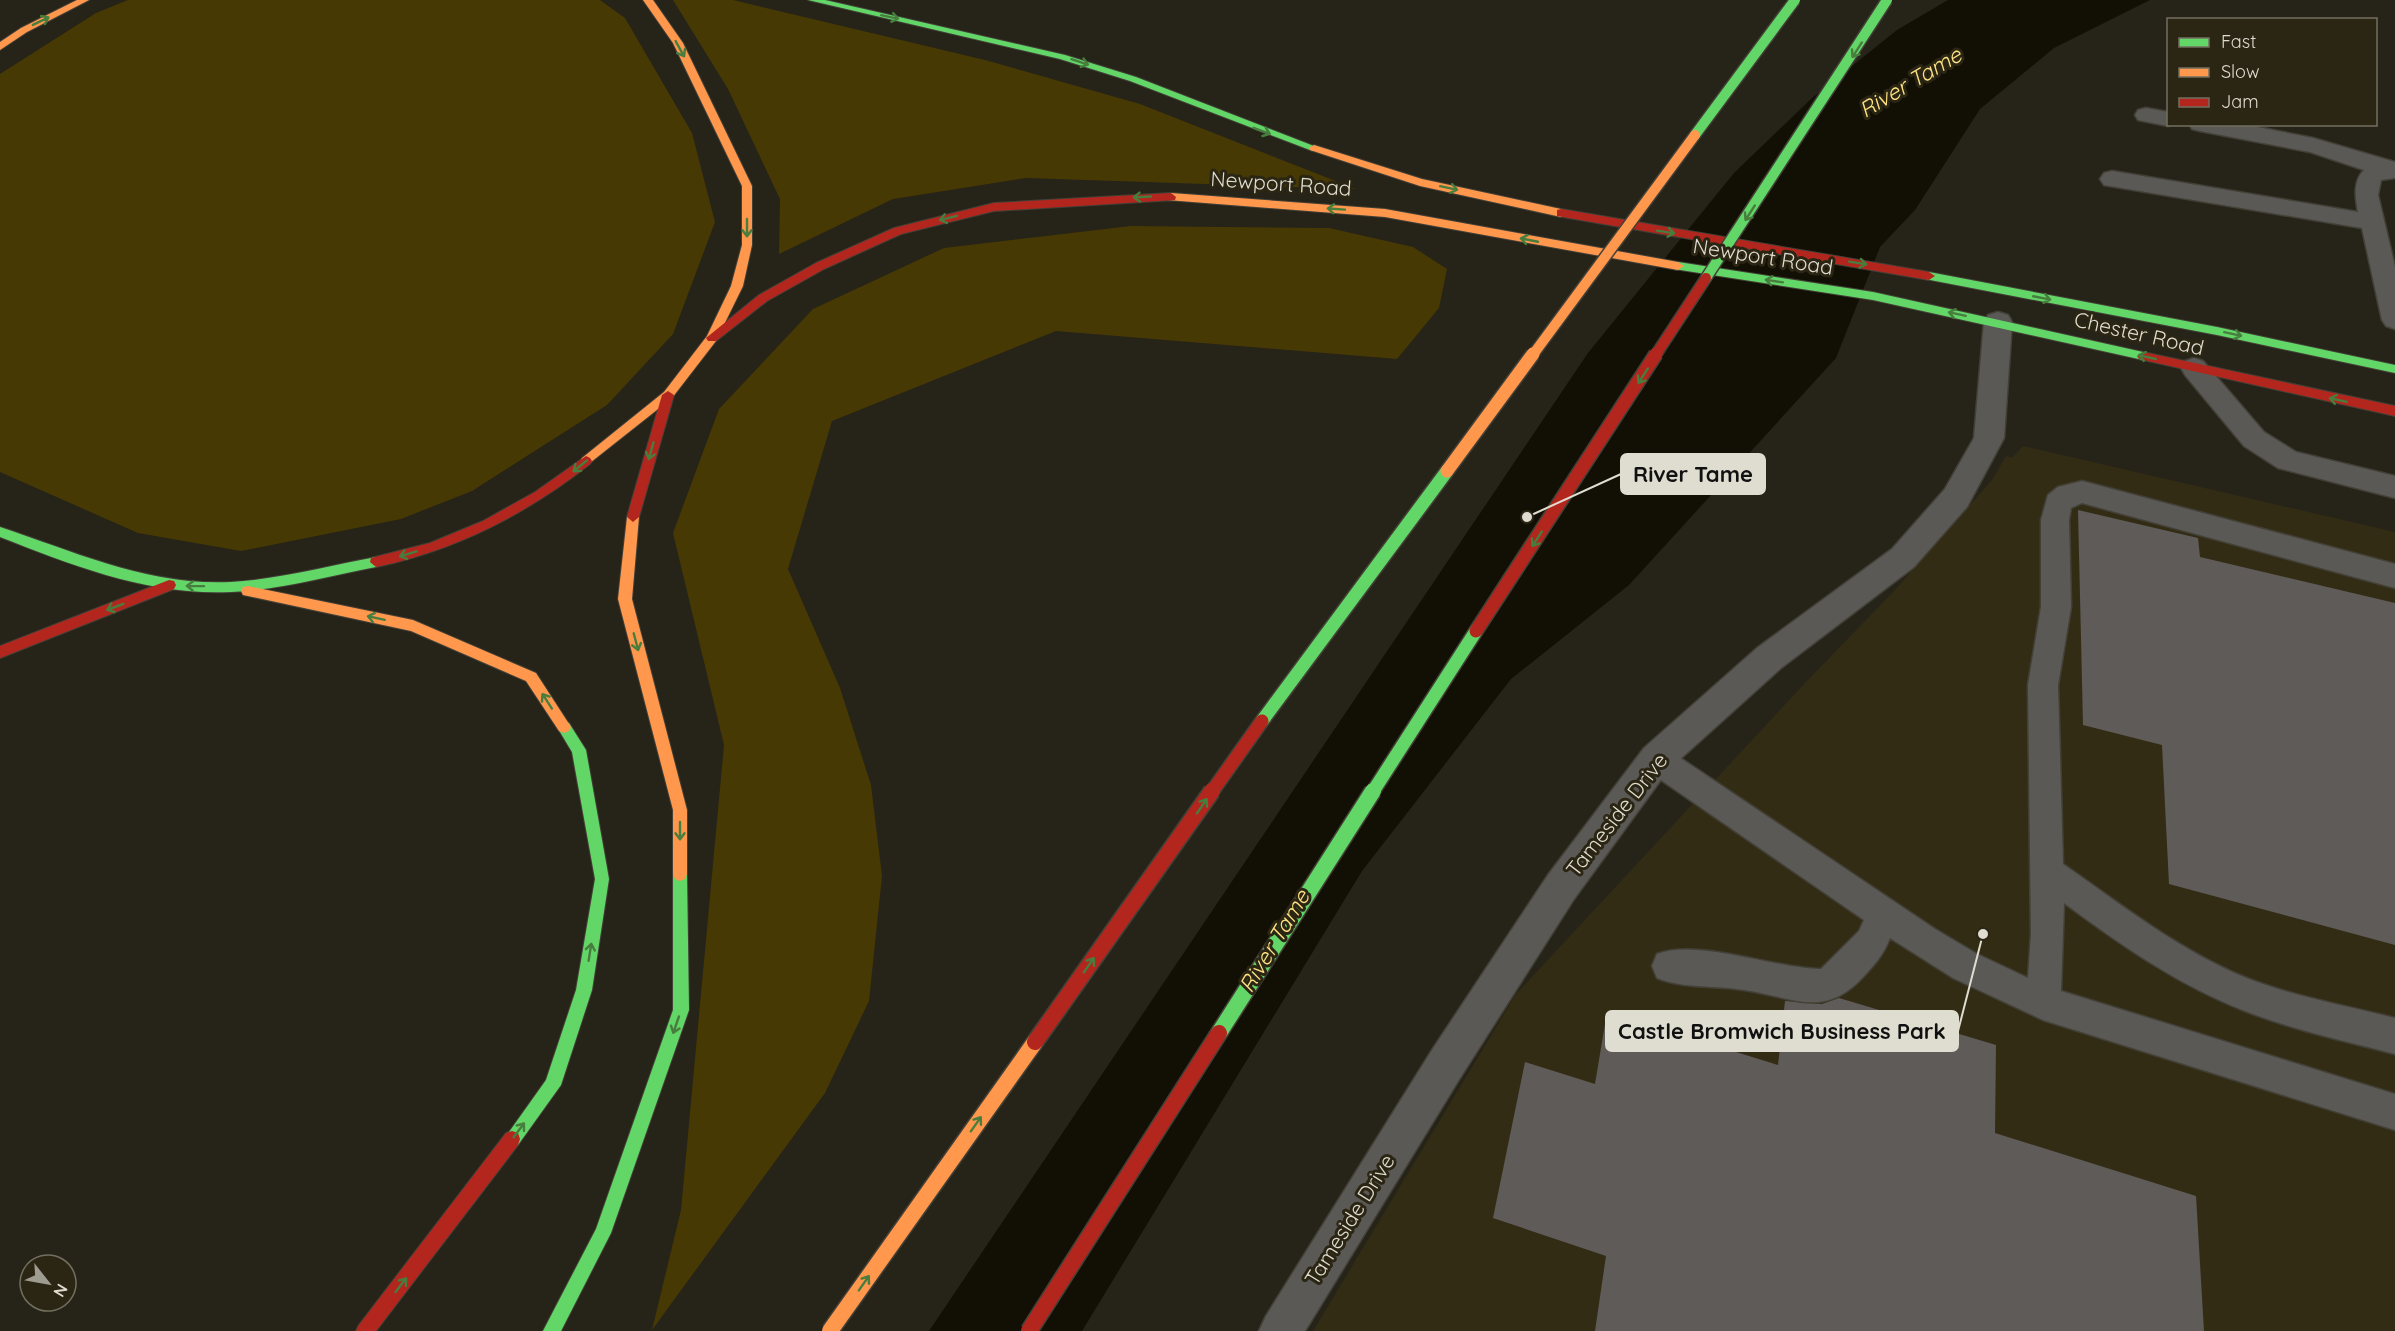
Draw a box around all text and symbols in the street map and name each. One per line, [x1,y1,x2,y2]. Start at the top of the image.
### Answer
one-way arrow [881,11,900,23]
one-way arrow [32,15,50,27]
legend [2167,18,2377,126]
text: Fast [2221,30,2256,53]
one-way arrow [674,40,686,57]
water label: River Tame [1854,40,1968,124]
one-way arrow [1851,41,1863,58]
one-way arrow [1070,57,1089,68]
text: Slow [2221,60,2259,83]
text: Jam [2221,90,2259,113]
one-way arrow [1253,126,1271,137]
street label: Newport Road [1210,165,1353,201]
one-way arrow [1438,183,1458,194]
one-way arrow [1132,192,1152,203]
one-way arrow [1327,204,1347,215]
one-way arrow [1744,204,1756,221]
one-way arrow [939,213,958,225]
one-way arrow [741,218,753,238]
one-way arrow [1656,226,1675,237]
street label: Newport Road [1691,232,1835,280]
one-way arrow [1519,234,1539,245]
one-way arrow [1848,258,1868,269]
one-way arrow [1765,275,1784,286]
one-way arrow [2031,293,2051,304]
street label: Chester Road [2072,305,2207,361]
one-way arrow [1948,307,1967,319]
one-way arrow [2223,329,2242,341]
one-way arrow [2138,351,2157,363]
one-way arrow [1637,368,1650,385]
one-way arrow [2328,394,2348,405]
one-way arrow [645,441,656,460]
callout: River Tame [1621,454,1765,494]
one-way arrow [572,460,588,473]
text: River Tame [1633,460,1753,488]
one-way arrow [1530,531,1543,548]
one-way arrow [399,549,418,560]
one-way arrow [185,580,205,592]
one-way arrow [106,602,125,613]
one-way arrow [367,612,387,623]
one-way arrow [631,632,642,651]
one-way arrow [541,693,553,710]
street label: Tameside Drive [1560,747,1672,881]
one-way arrow [1196,798,1208,815]
one-way arrow [674,820,686,840]
water label: River Tame [1232,883,1316,997]
one-way arrow [585,942,596,962]
one-way arrow [1083,958,1095,974]
callout: Castle Bromwich Business Park [1606,1011,1958,1051]
one-way arrow [669,1015,680,1034]
text: Castle Bromwich Business Park [1618,1017,1946,1045]
one-way arrow [970,1117,982,1133]
one-way arrow [513,1122,526,1138]
street label: Tameside Drive [1299,1149,1400,1290]
north arrow [18,1253,78,1313]
one-way arrow [858,1276,870,1292]
one-way arrow [394,1277,407,1293]
text: N [49,1281,72,1301]

